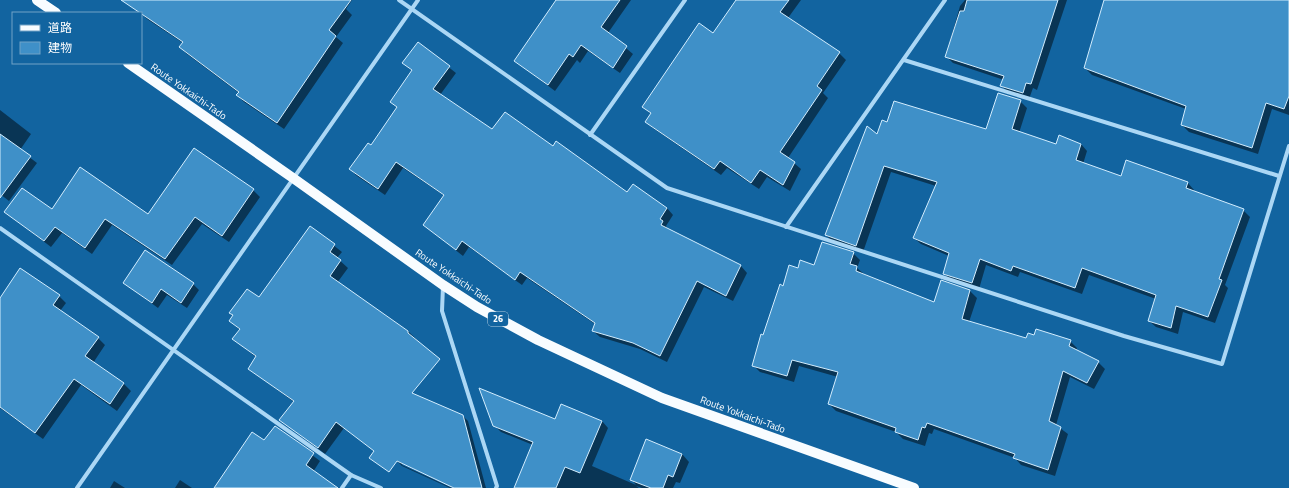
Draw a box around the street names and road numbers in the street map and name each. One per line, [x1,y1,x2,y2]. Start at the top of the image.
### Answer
street label: Route Yokkaichi-Tado [148,60,230,123]
street label: Route Yokkaichi-Tado [412,245,495,308]
road number: 26 [488,312,508,326]
street label: Route Yokkaichi-Tado [698,392,788,437]

